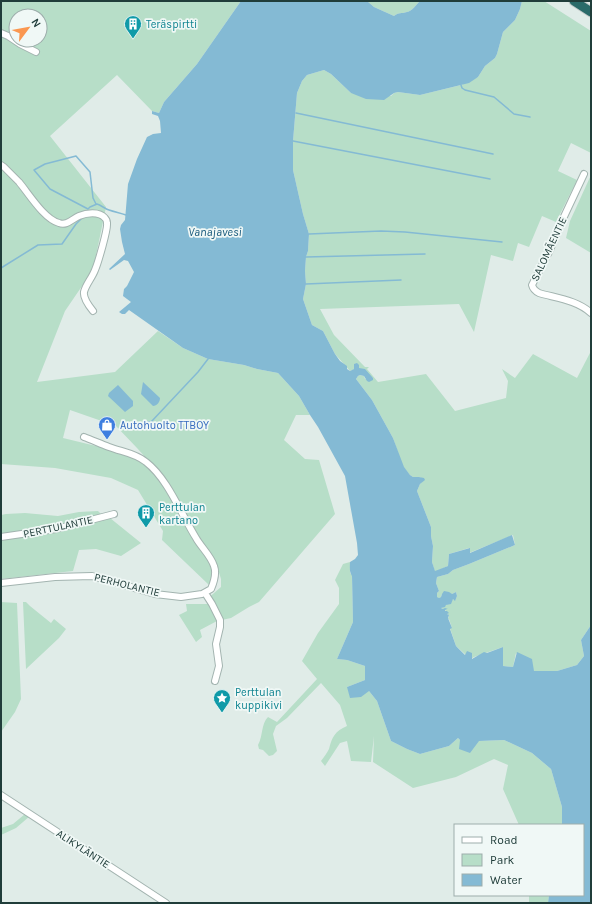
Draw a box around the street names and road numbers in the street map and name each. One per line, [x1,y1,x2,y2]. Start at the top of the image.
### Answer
street label: SALOMÄENTIE [528,214,570,283]
street label: PERTTULANTIE [22,513,94,541]
street label: PERHOLANTIE [93,571,161,599]
street label: ALIKYLÄNTIE [54,826,113,871]

